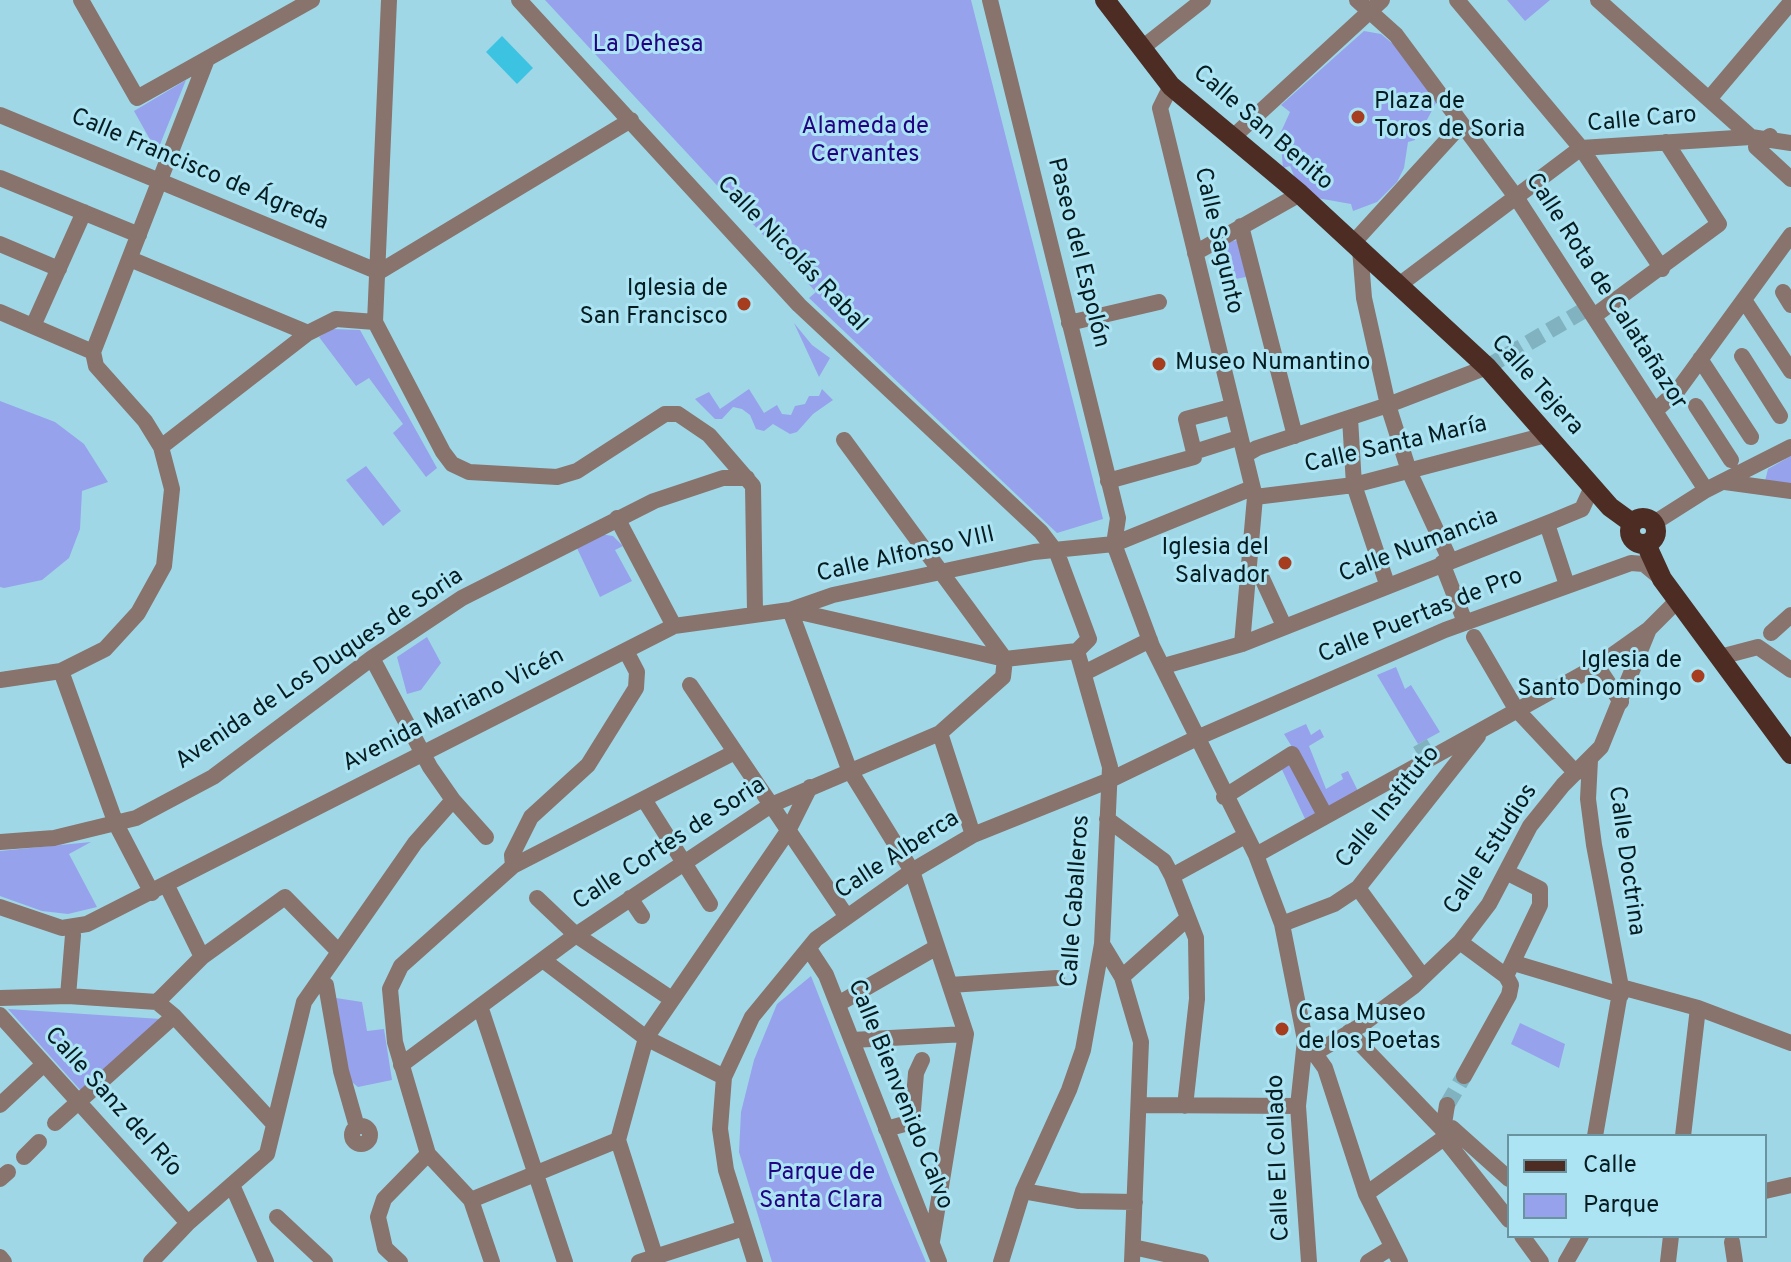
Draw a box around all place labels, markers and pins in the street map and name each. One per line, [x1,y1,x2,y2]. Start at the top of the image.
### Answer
place label: Plaza de Toros de Soria [1374,89,1525,145]
marker: Plaza de Toros de Soria [1349,108,1367,126]
place label: Iglesia de San Francisco [579,276,728,332]
marker: Iglesia de San Francisco [735,295,753,313]
place label: Museo Numantino [1175,350,1370,378]
marker: Museo Numantino [1150,355,1168,373]
place label: Iglesia del Salvador [1161,535,1269,591]
marker: Iglesia del Salvador [1276,554,1294,572]
place label: Iglesia de Santo Domingo [1517,648,1682,704]
marker: Iglesia de Santo Domingo [1689,667,1707,685]
place label: Casa Museo de los Poetas [1298,1001,1441,1057]
marker: Casa Museo de los Poetas [1273,1020,1291,1038]

